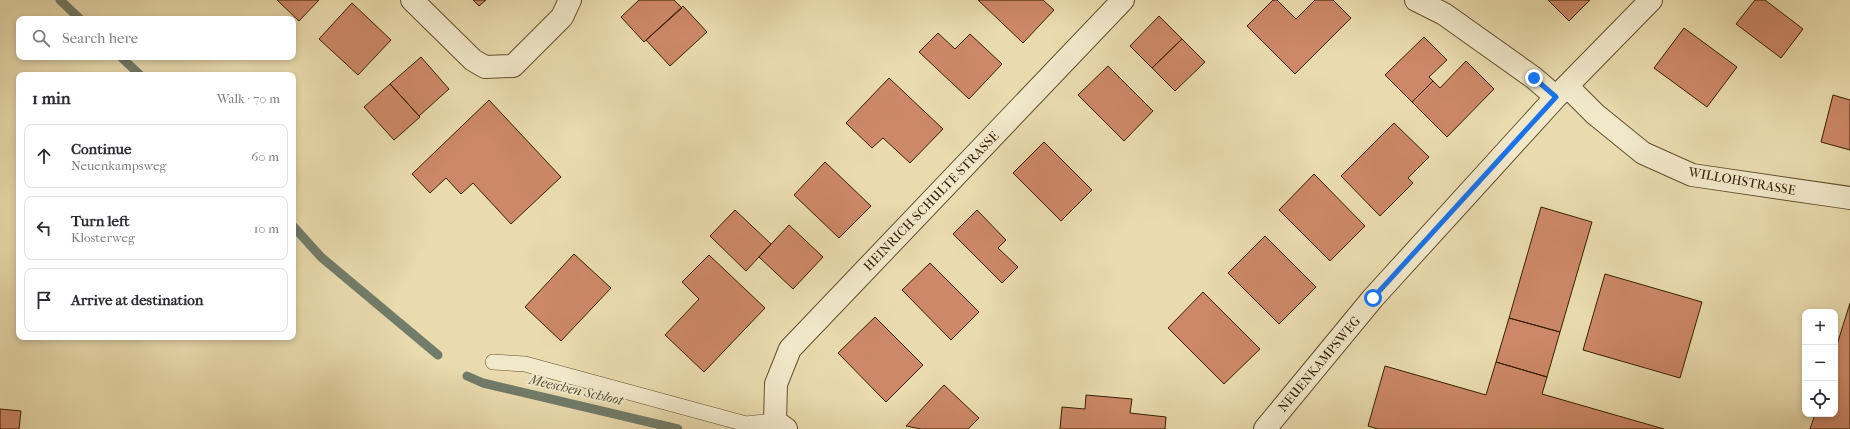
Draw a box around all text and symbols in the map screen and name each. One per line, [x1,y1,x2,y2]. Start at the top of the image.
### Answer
search box [16,16,296,60]
icon: search [30,27,52,49]
text: Search here [62,29,138,47]
route end [1525,69,1543,87]
text: 1 min [32,88,71,108]
text: Walk · 70 m [217,91,280,106]
street label: HEINRICH-SCHULTE-STRASSE [860,128,1002,274]
text: Continue [71,140,131,158]
icon: ahead [33,145,55,167]
text: 60 m [251,149,279,164]
text: Neuenkampsweg [71,158,166,173]
street label: WILLOHSTRASSE [1686,164,1797,198]
text: Turn left [71,212,129,230]
icon: left [33,217,55,239]
text: 10 m [254,221,279,236]
text: Klosterweg [71,230,135,245]
icon: arrive [33,289,55,311]
route start [1364,289,1382,307]
text: Arrive at destination [71,291,203,309]
map controls [1802,309,1838,417]
button: + [1802,309,1838,345]
street label: NEUENKAMPSWEG [1275,313,1363,415]
button: − [1802,345,1838,381]
water label: Meeschen Schloot [526,371,625,409]
button: locate [1802,381,1838,417]

